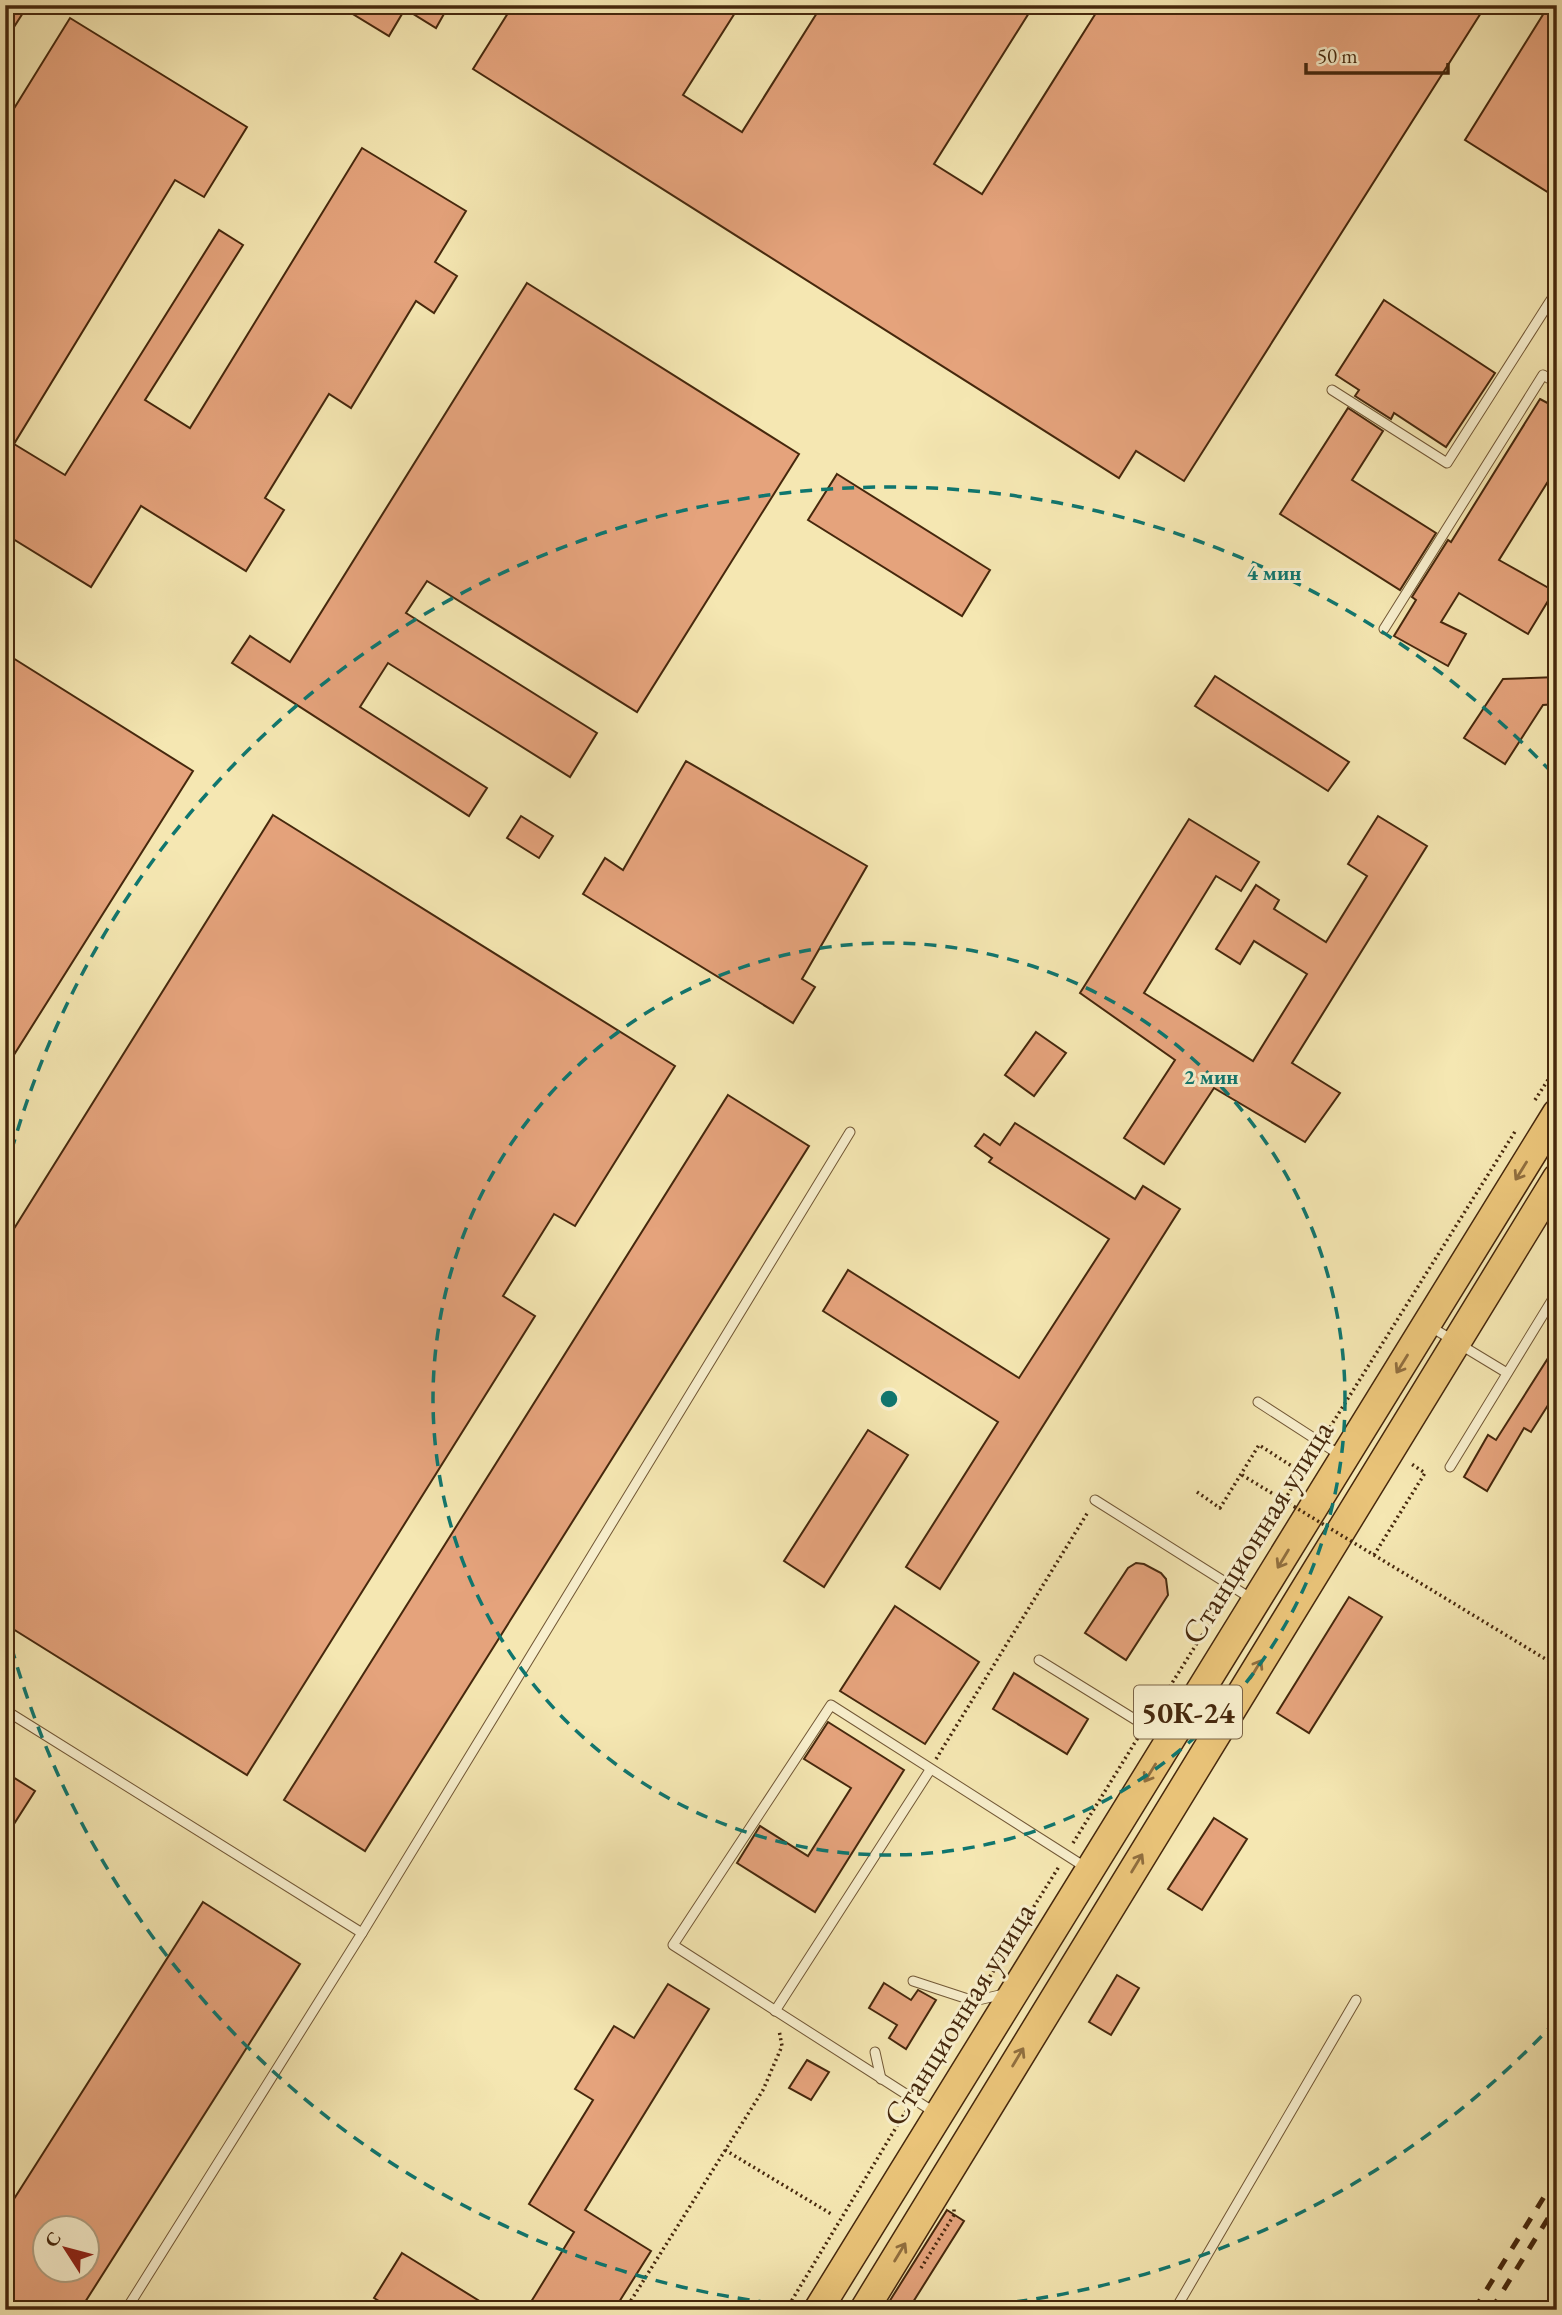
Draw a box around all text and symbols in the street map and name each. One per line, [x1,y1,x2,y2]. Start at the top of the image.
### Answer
scale bar [1306,32,1448,76]
text: 50 m [1317,42,1358,69]
text: 4 мин [1247,559,1301,586]
text: 2 мин [1184,1063,1238,1090]
one-way arrow [1514,1160,1528,1180]
one-way arrow [1394,1354,1408,1374]
centre of rings [877,1387,901,1411]
street label: Станционная улица [1171,1412,1343,1652]
one-way arrow [1276,1548,1290,1568]
one-way arrow [1249,1660,1263,1680]
road number: 50К-24 [1134,1686,1242,1738]
one-way arrow [1142,1762,1156,1782]
one-way arrow [1130,1854,1144,1874]
street label: Станционная улица [873,1894,1045,2134]
one-way arrow [1012,2048,1026,2068]
north arrow [32,2214,102,2284]
text: С [39,2226,67,2252]
one-way arrow [893,2242,907,2262]

